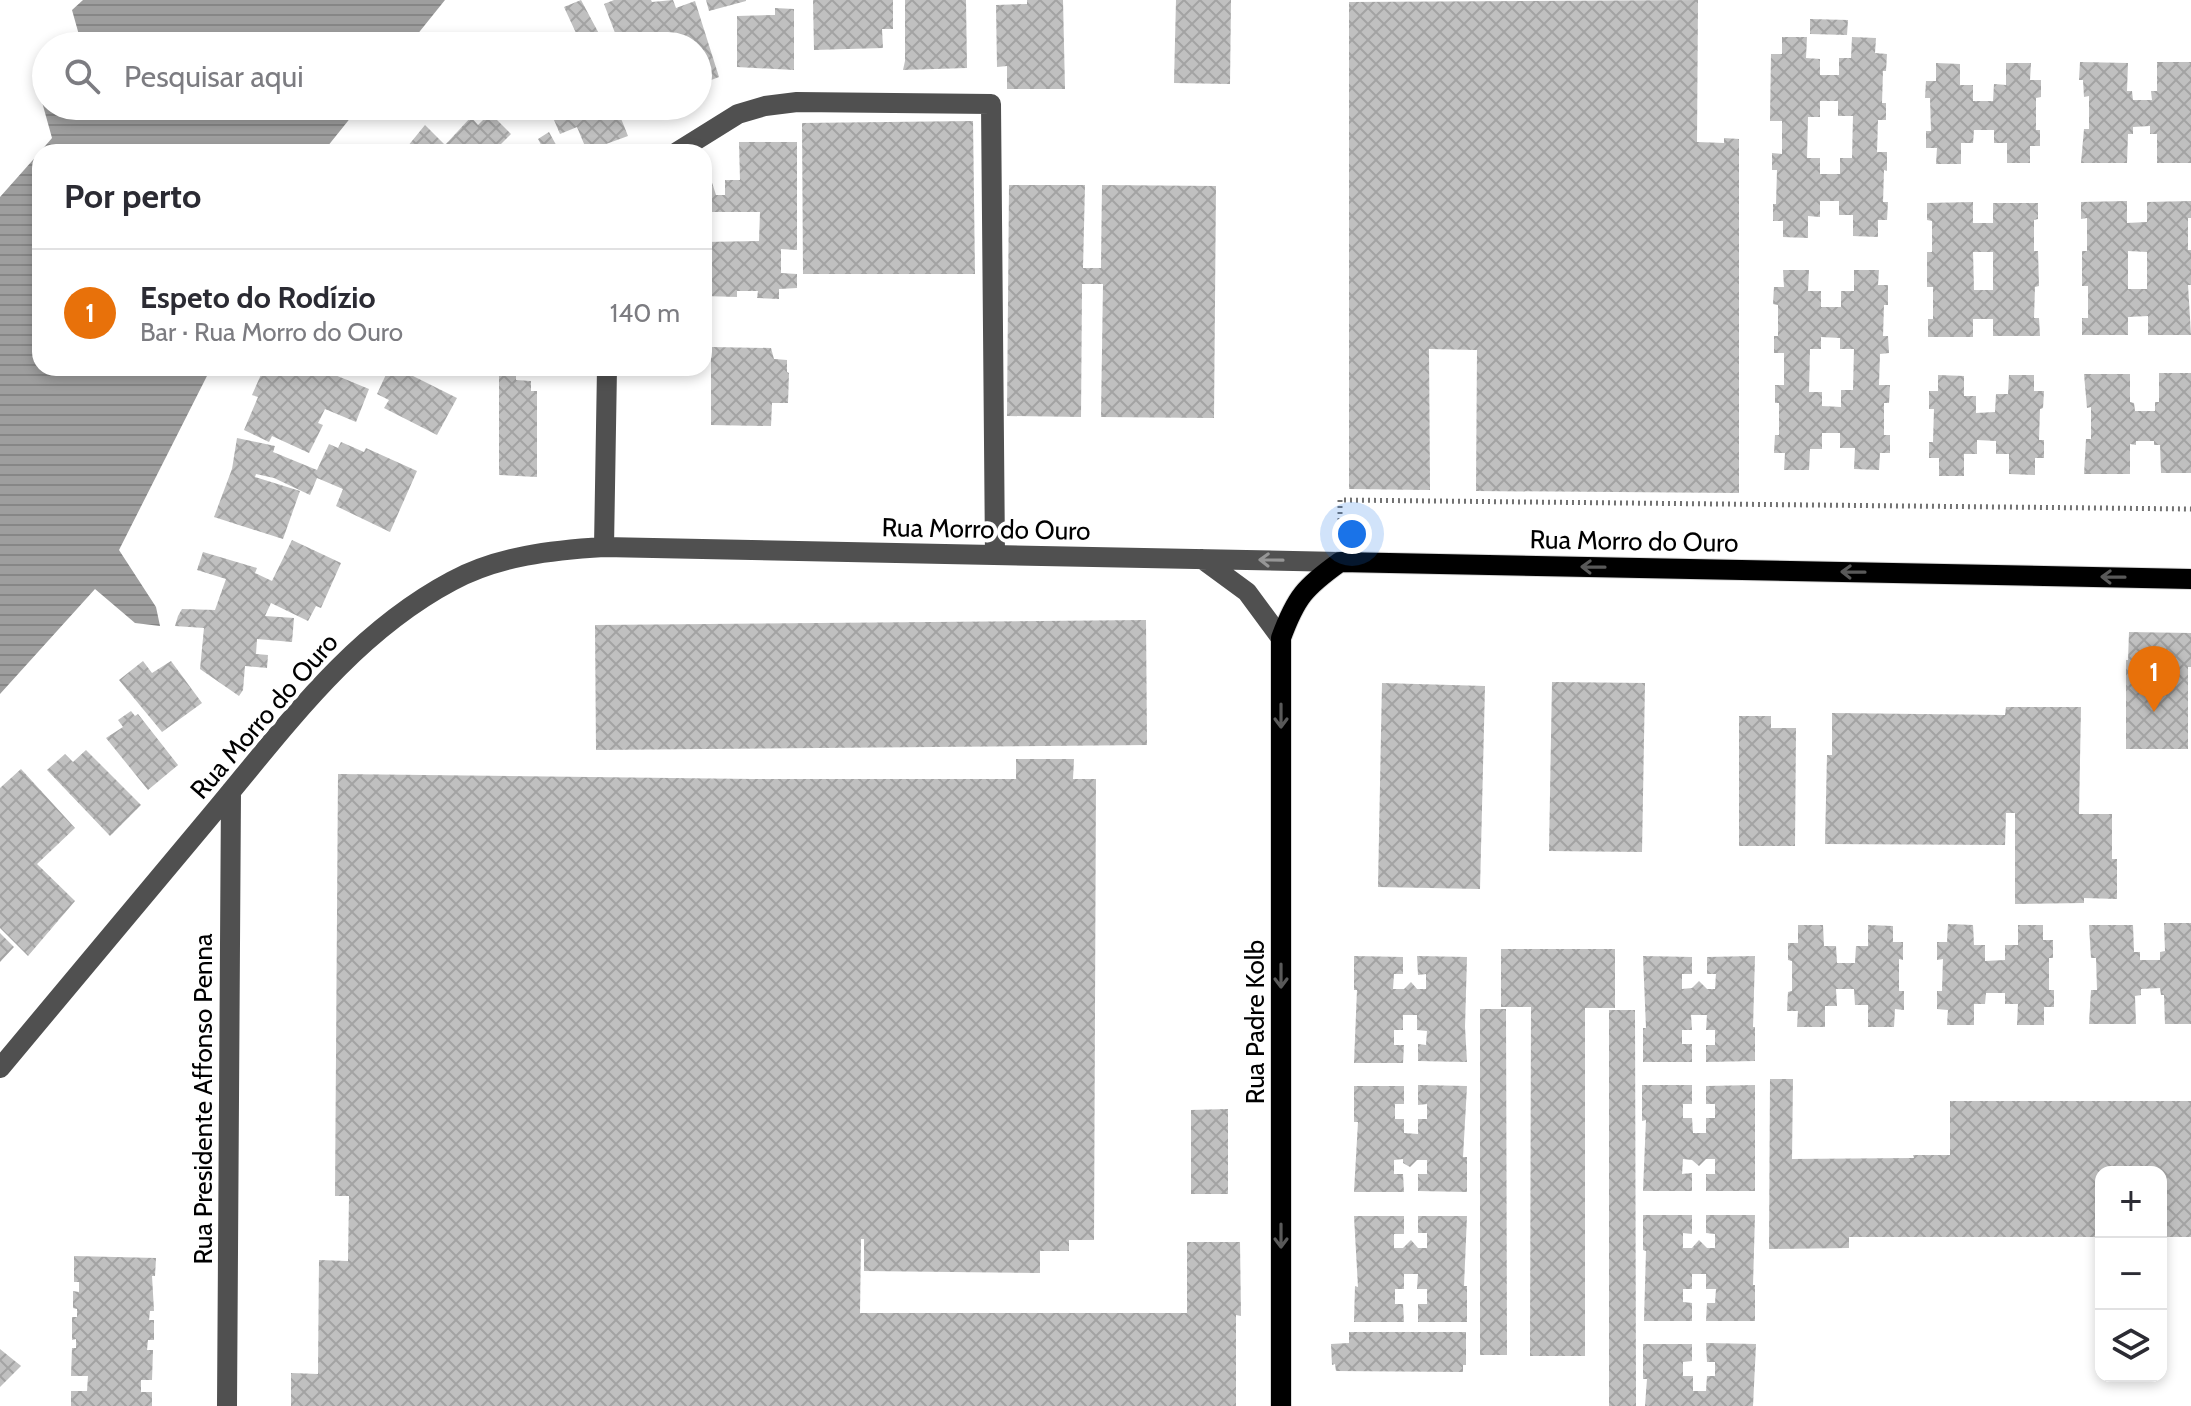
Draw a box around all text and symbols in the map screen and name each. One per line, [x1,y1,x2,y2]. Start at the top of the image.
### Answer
search box [32,32,712,120]
icon: search [60,54,104,98]
text: Pesquisar aqui [124,58,304,95]
text: Por perto [64,175,201,217]
text: Espeto do Rodízio [140,279,376,316]
text: 1 [85,297,95,329]
text: 140 m [610,297,680,329]
text: Bar · Rua Morro do Ouro [140,316,403,348]
street label: Rua Morro do Ouro [881,511,1091,547]
your location [1332,514,1372,554]
street label: Rua Morro do Ouro [1529,523,1739,559]
one-way arrow [1258,552,1285,568]
one-way arrow [1580,559,1607,574]
one-way arrow [1840,564,1867,580]
one-way arrow [2100,570,2127,585]
street label: Rua Morro do Ouro [183,627,345,805]
pin: 1 [2128,646,2180,712]
one-way arrow [1273,702,1289,729]
street label: Rua Presidente Affonso Penna [187,933,219,1265]
street label: Rua Padre Kolb [1239,940,1271,1104]
one-way arrow [1273,962,1289,989]
map controls [2095,1166,2167,1382]
button: + [2095,1166,2167,1238]
one-way arrow [1273,1222,1289,1249]
button: − [2095,1238,2167,1310]
button: layers [2095,1310,2167,1382]

